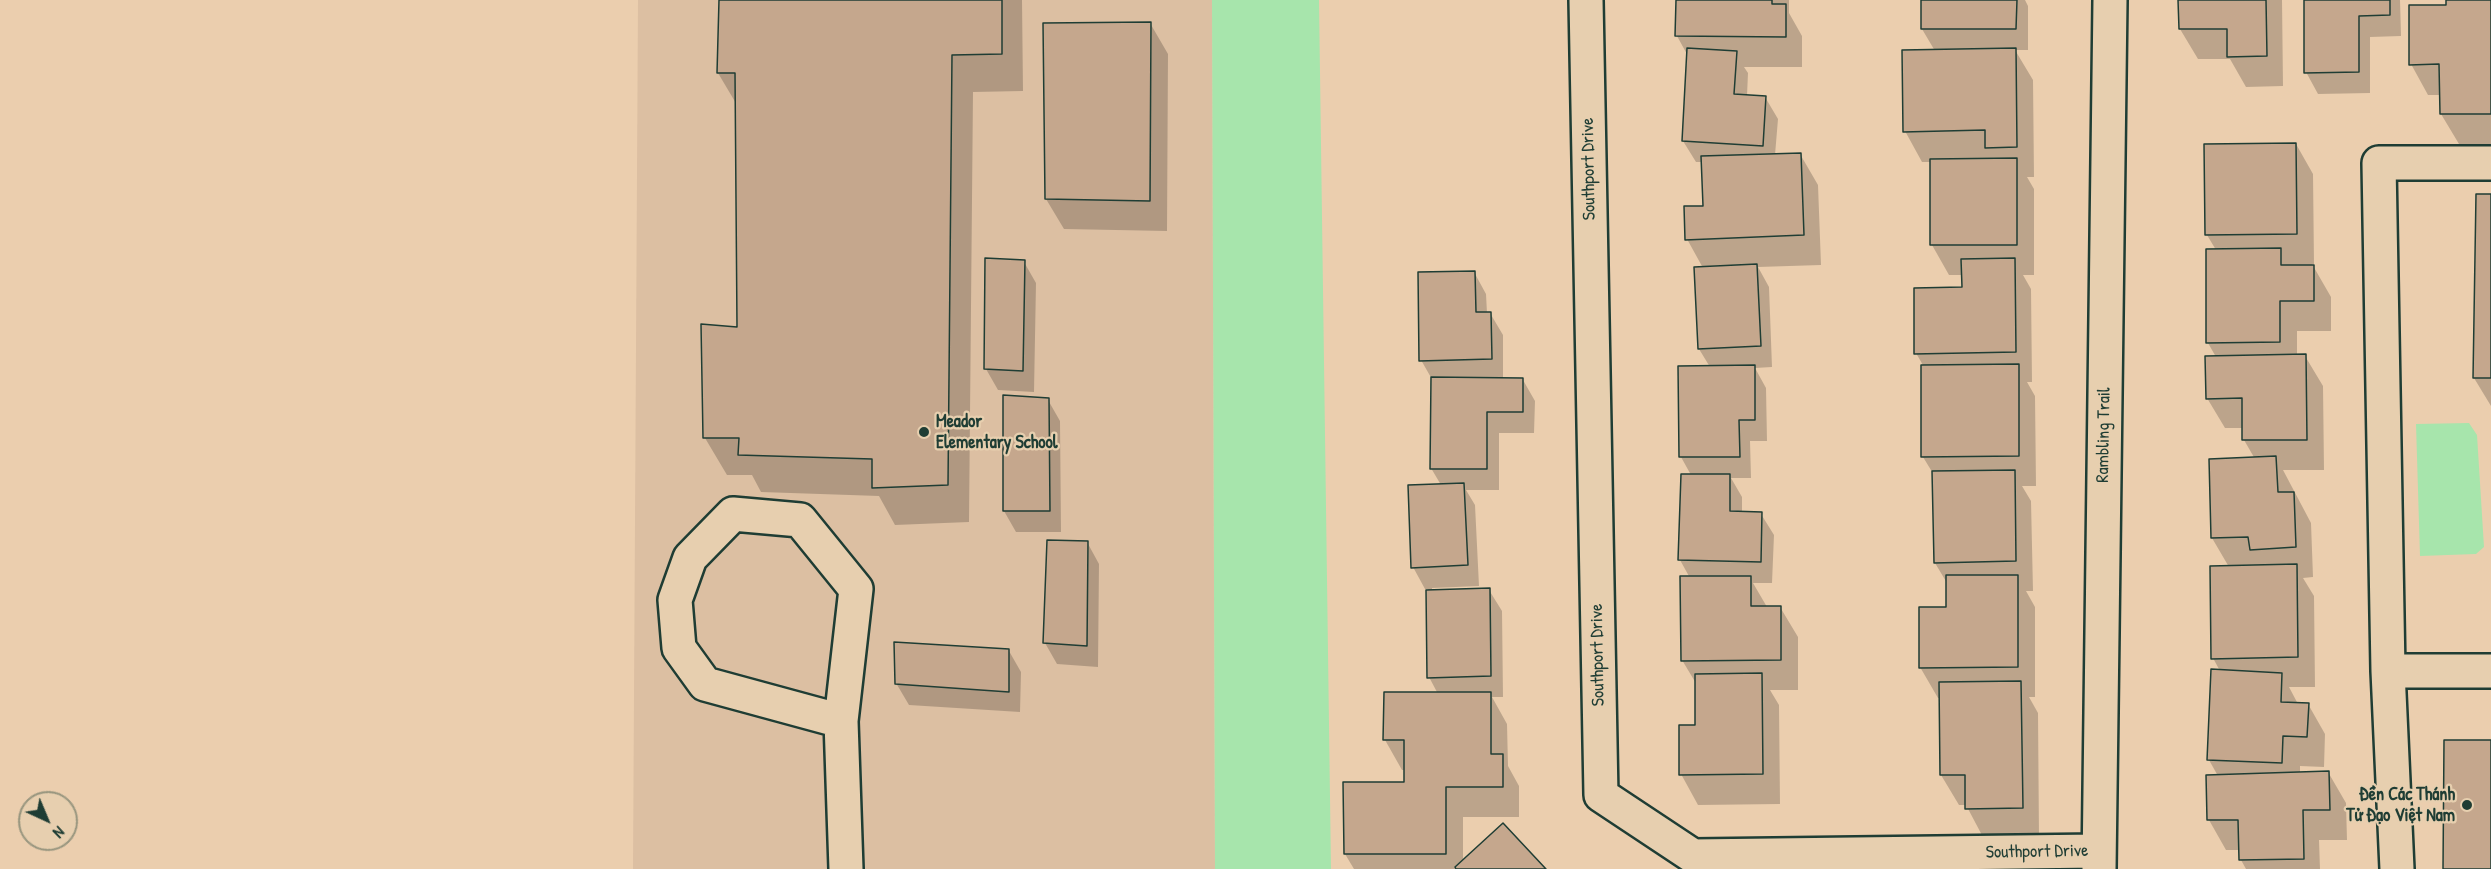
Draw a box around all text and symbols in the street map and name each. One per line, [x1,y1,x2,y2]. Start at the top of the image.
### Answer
street label: Southport Drive [1577,118,1601,220]
street label: Rambling Trail [2092,387,2116,483]
place label: Meador Elementary School [936,411,1057,454]
marker: Meador Elementary School [917,425,931,439]
street label: Southport Drive [1586,604,1610,706]
place label: Đền Các Thánh Tử Đạo Việt Nam [2346,784,2455,826]
north arrow [18,791,78,851]
marker: Đền Các Thánh Tử Đạo Việt Nam [2460,798,2474,812]
text: N [48,822,70,843]
street label: Southport Drive [1986,840,2088,864]

